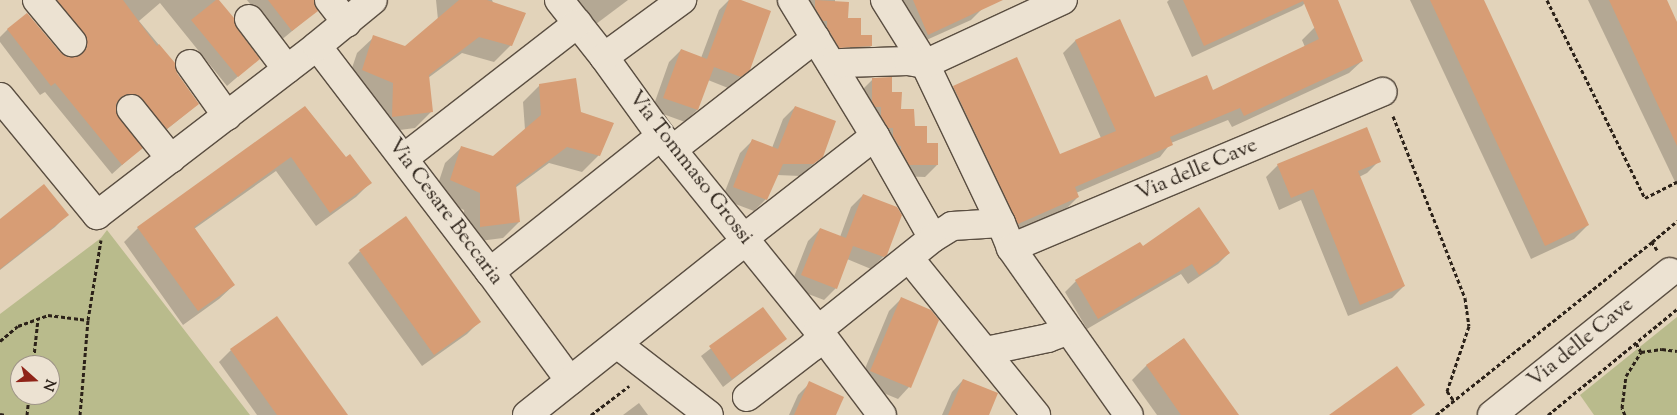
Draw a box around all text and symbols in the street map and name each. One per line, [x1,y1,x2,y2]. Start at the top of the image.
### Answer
street label: Via Tommaso Grossi [622,86,758,250]
street label: Via delle Cave [1133,133,1261,207]
street label: Via Cesare Beccaria [382,134,508,290]
street label: Via delle Cave [1523,293,1639,393]
north arrow [10,355,60,405]
text: N [37,376,59,393]

